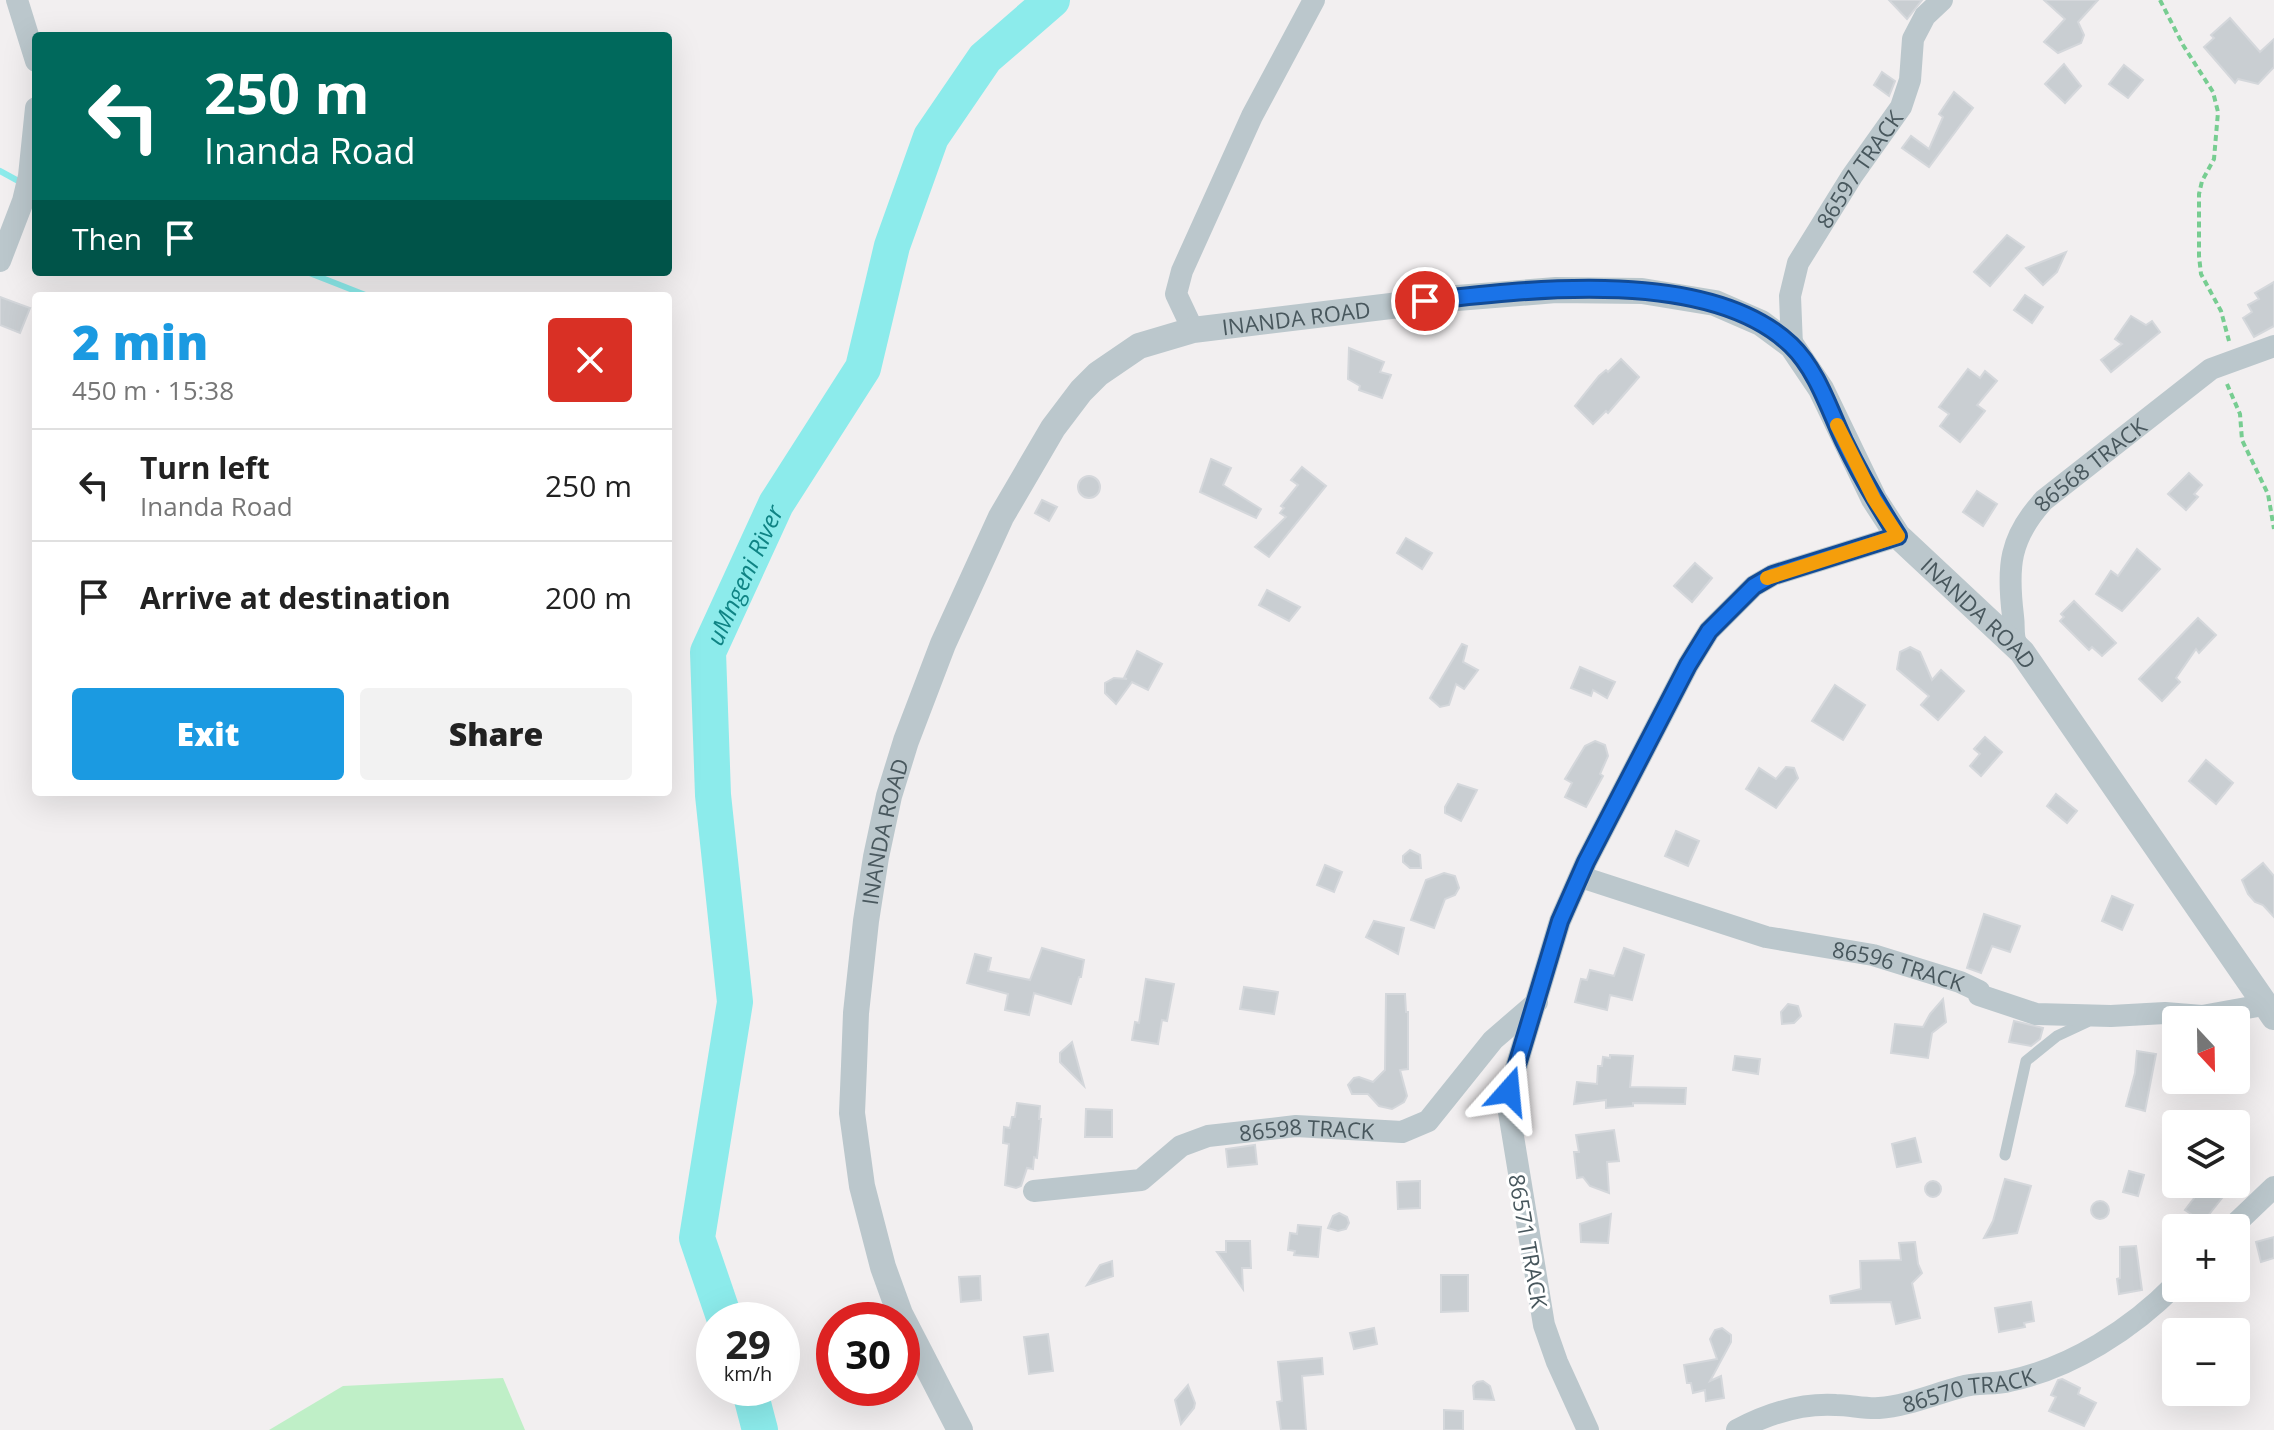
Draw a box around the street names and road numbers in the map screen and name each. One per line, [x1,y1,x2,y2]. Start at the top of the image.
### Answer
street label: 86597 TRACK [1809,104,1909,233]
street label: INANDA ROAD [1220,294,1372,341]
street label: 86568 TRACK [2026,410,2153,517]
street label: INANDA ROAD [1915,550,2044,674]
street label: INANDA ROAD [854,754,915,907]
street label: 86596 TRACK [1830,933,1969,998]
street label: 86598 TRACK [1237,1110,1376,1147]
street label: 86571 TRACK [1502,1172,1556,1311]
street label: 86570 TRACK [1899,1360,2039,1419]

